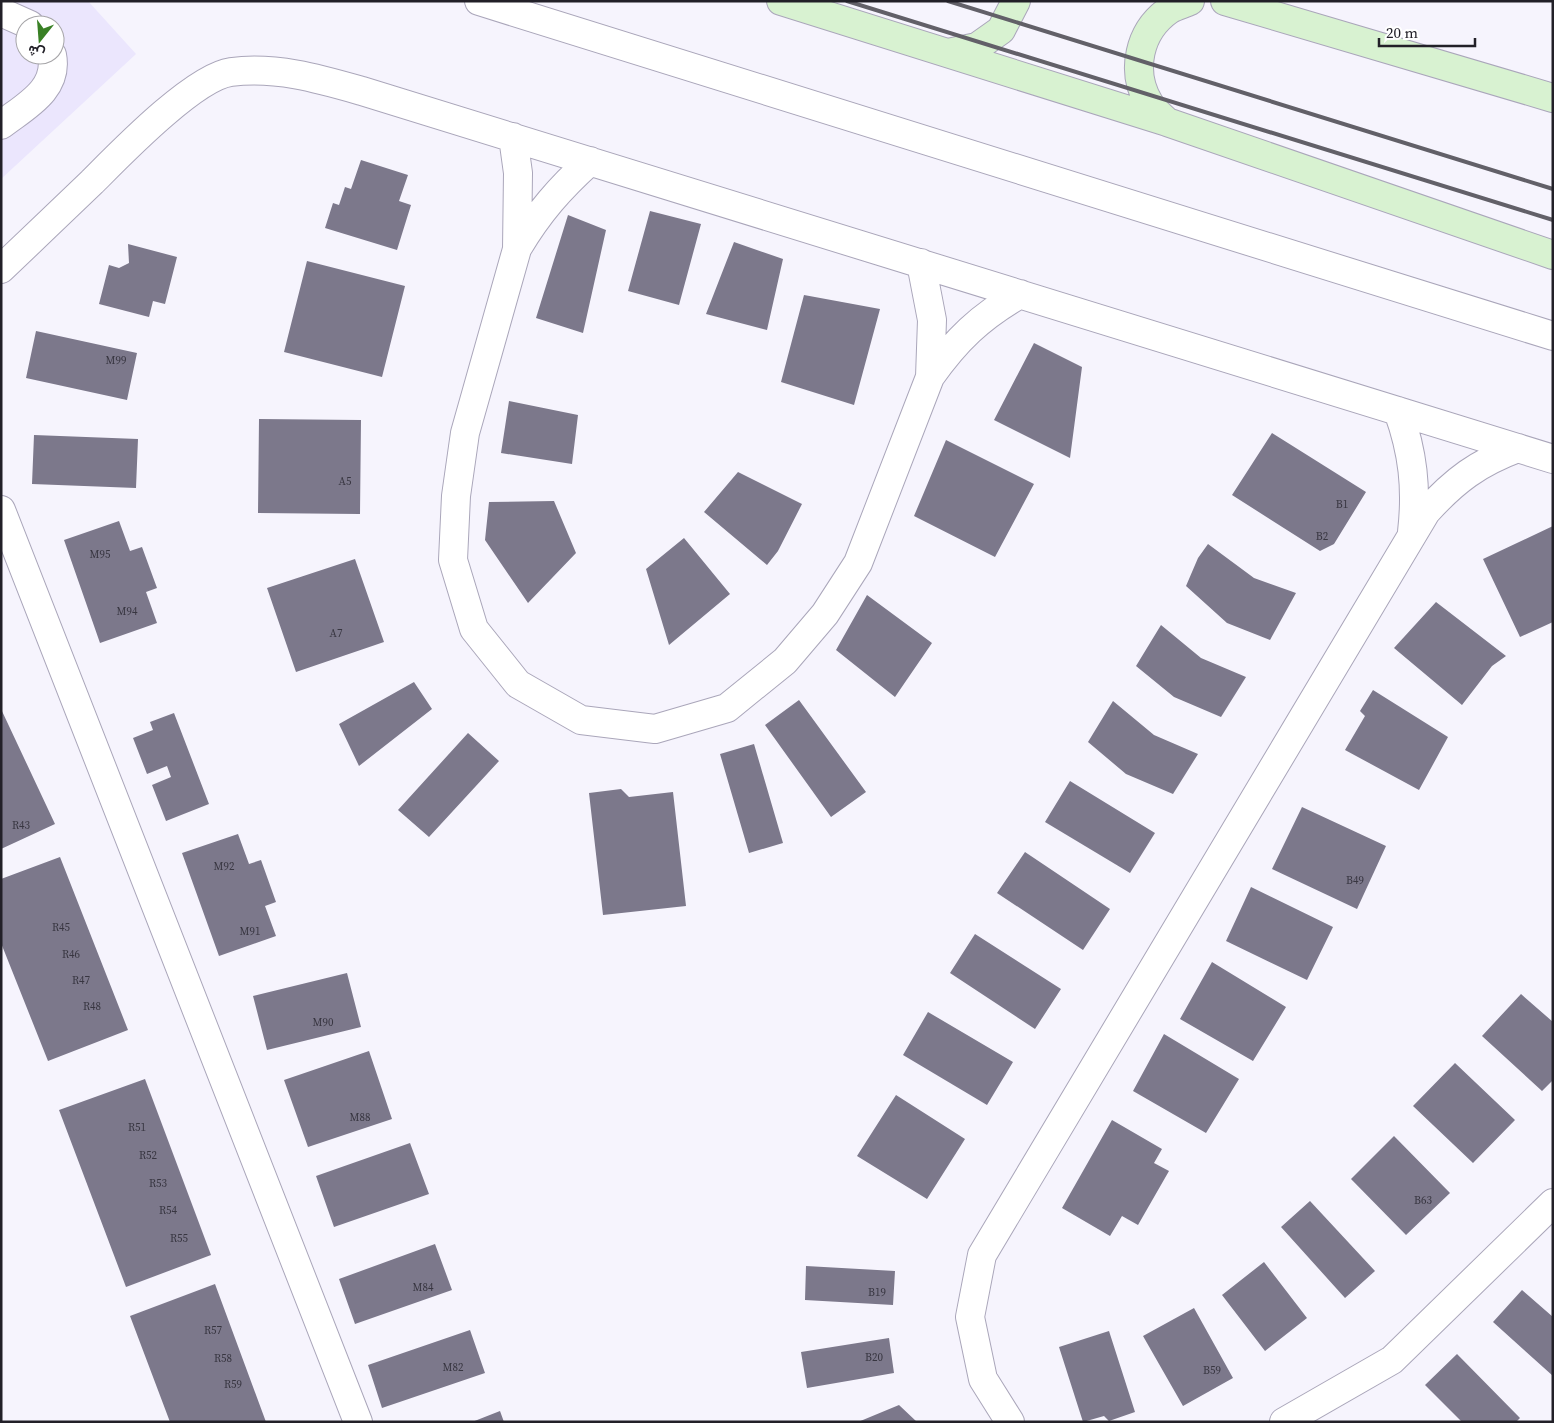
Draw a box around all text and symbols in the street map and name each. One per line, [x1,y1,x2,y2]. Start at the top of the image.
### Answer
north arrow [15,15,65,65]
scale bar [1379,15,1475,47]
text: 20 m [1386,22,1418,43]
text: ش [25,40,47,64]
house number: M99 [106,353,126,368]
house number: A5 [339,474,352,489]
house number: B1 [1336,497,1348,512]
house number: B2 [1316,529,1329,544]
house number: M95 [90,547,111,562]
house number: M94 [117,604,138,619]
house number: A7 [330,626,343,641]
house number: R43 [12,818,31,833]
house number: M92 [214,859,235,874]
house number: B49 [1346,873,1364,888]
house number: R45 [52,920,71,935]
house number: M91 [240,924,260,939]
house number: R46 [62,947,81,962]
house number: R47 [72,973,91,988]
house number: R48 [83,999,101,1014]
house number: M90 [313,1015,334,1030]
house number: M88 [350,1110,370,1125]
house number: R51 [128,1120,146,1135]
house number: R52 [139,1148,158,1163]
house number: R53 [149,1176,168,1191]
house number: B63 [1414,1193,1432,1208]
house number: R54 [159,1203,178,1218]
house number: R55 [170,1231,189,1246]
house number: M84 [413,1280,434,1295]
house number: B19 [868,1285,886,1300]
house number: R57 [204,1323,223,1338]
house number: B20 [865,1350,883,1365]
house number: R58 [214,1351,232,1366]
house number: M82 [443,1360,464,1375]
house number: B59 [1203,1363,1221,1378]
house number: R59 [224,1377,242,1392]

